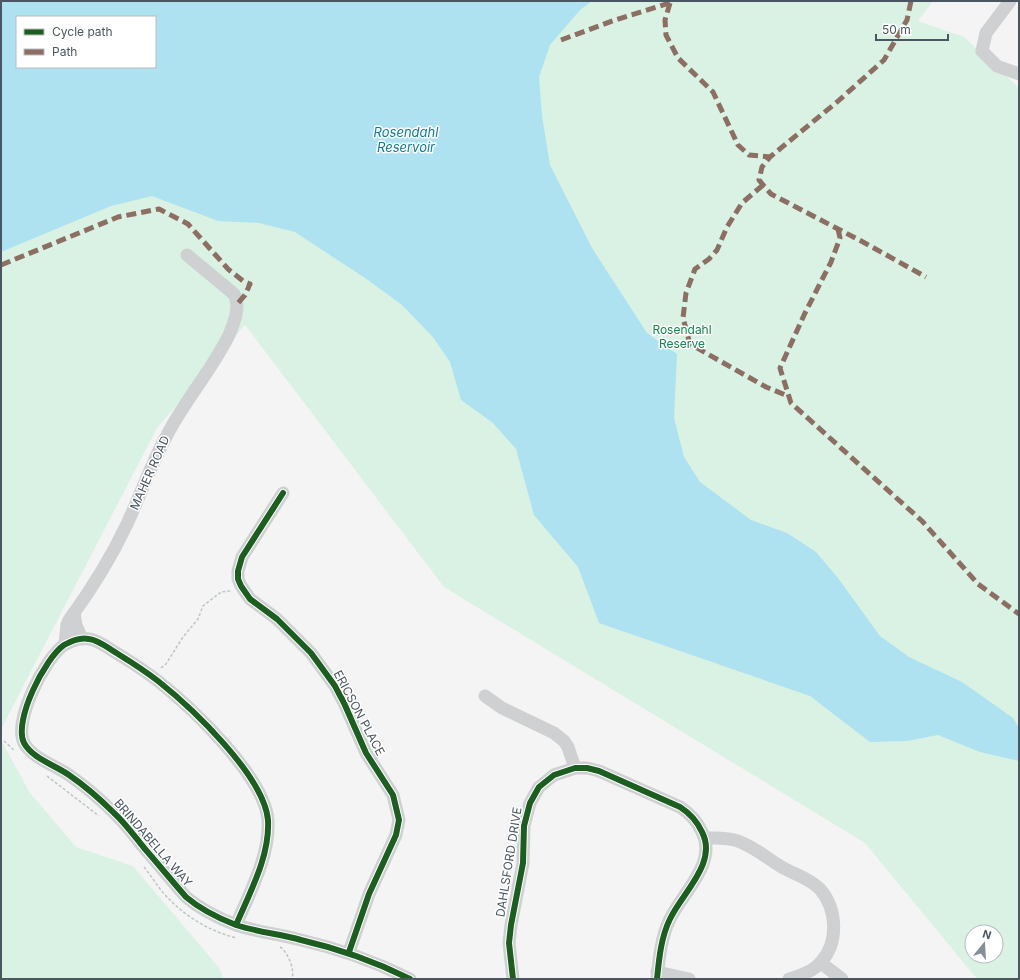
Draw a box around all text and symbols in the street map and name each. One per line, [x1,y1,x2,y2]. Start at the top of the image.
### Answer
legend [16,16,156,68]
scale bar [876,16,948,42]
text: 50 m [882,22,911,37]
text: Cycle path [52,24,113,39]
text: Path [52,44,77,59]
water label: Rosendahl Reservoir [374,124,439,155]
park label: Rosendahl Reserve [652,322,712,351]
street label: MAHER ROAD [126,433,173,512]
street label: ERICSON PLACE [331,668,388,758]
street label: BRINDABELLA WAY [111,796,196,890]
street label: DAHLSFORD DRIVE [492,806,525,918]
north arrow [964,924,1004,964]
text: N [981,927,993,942]

